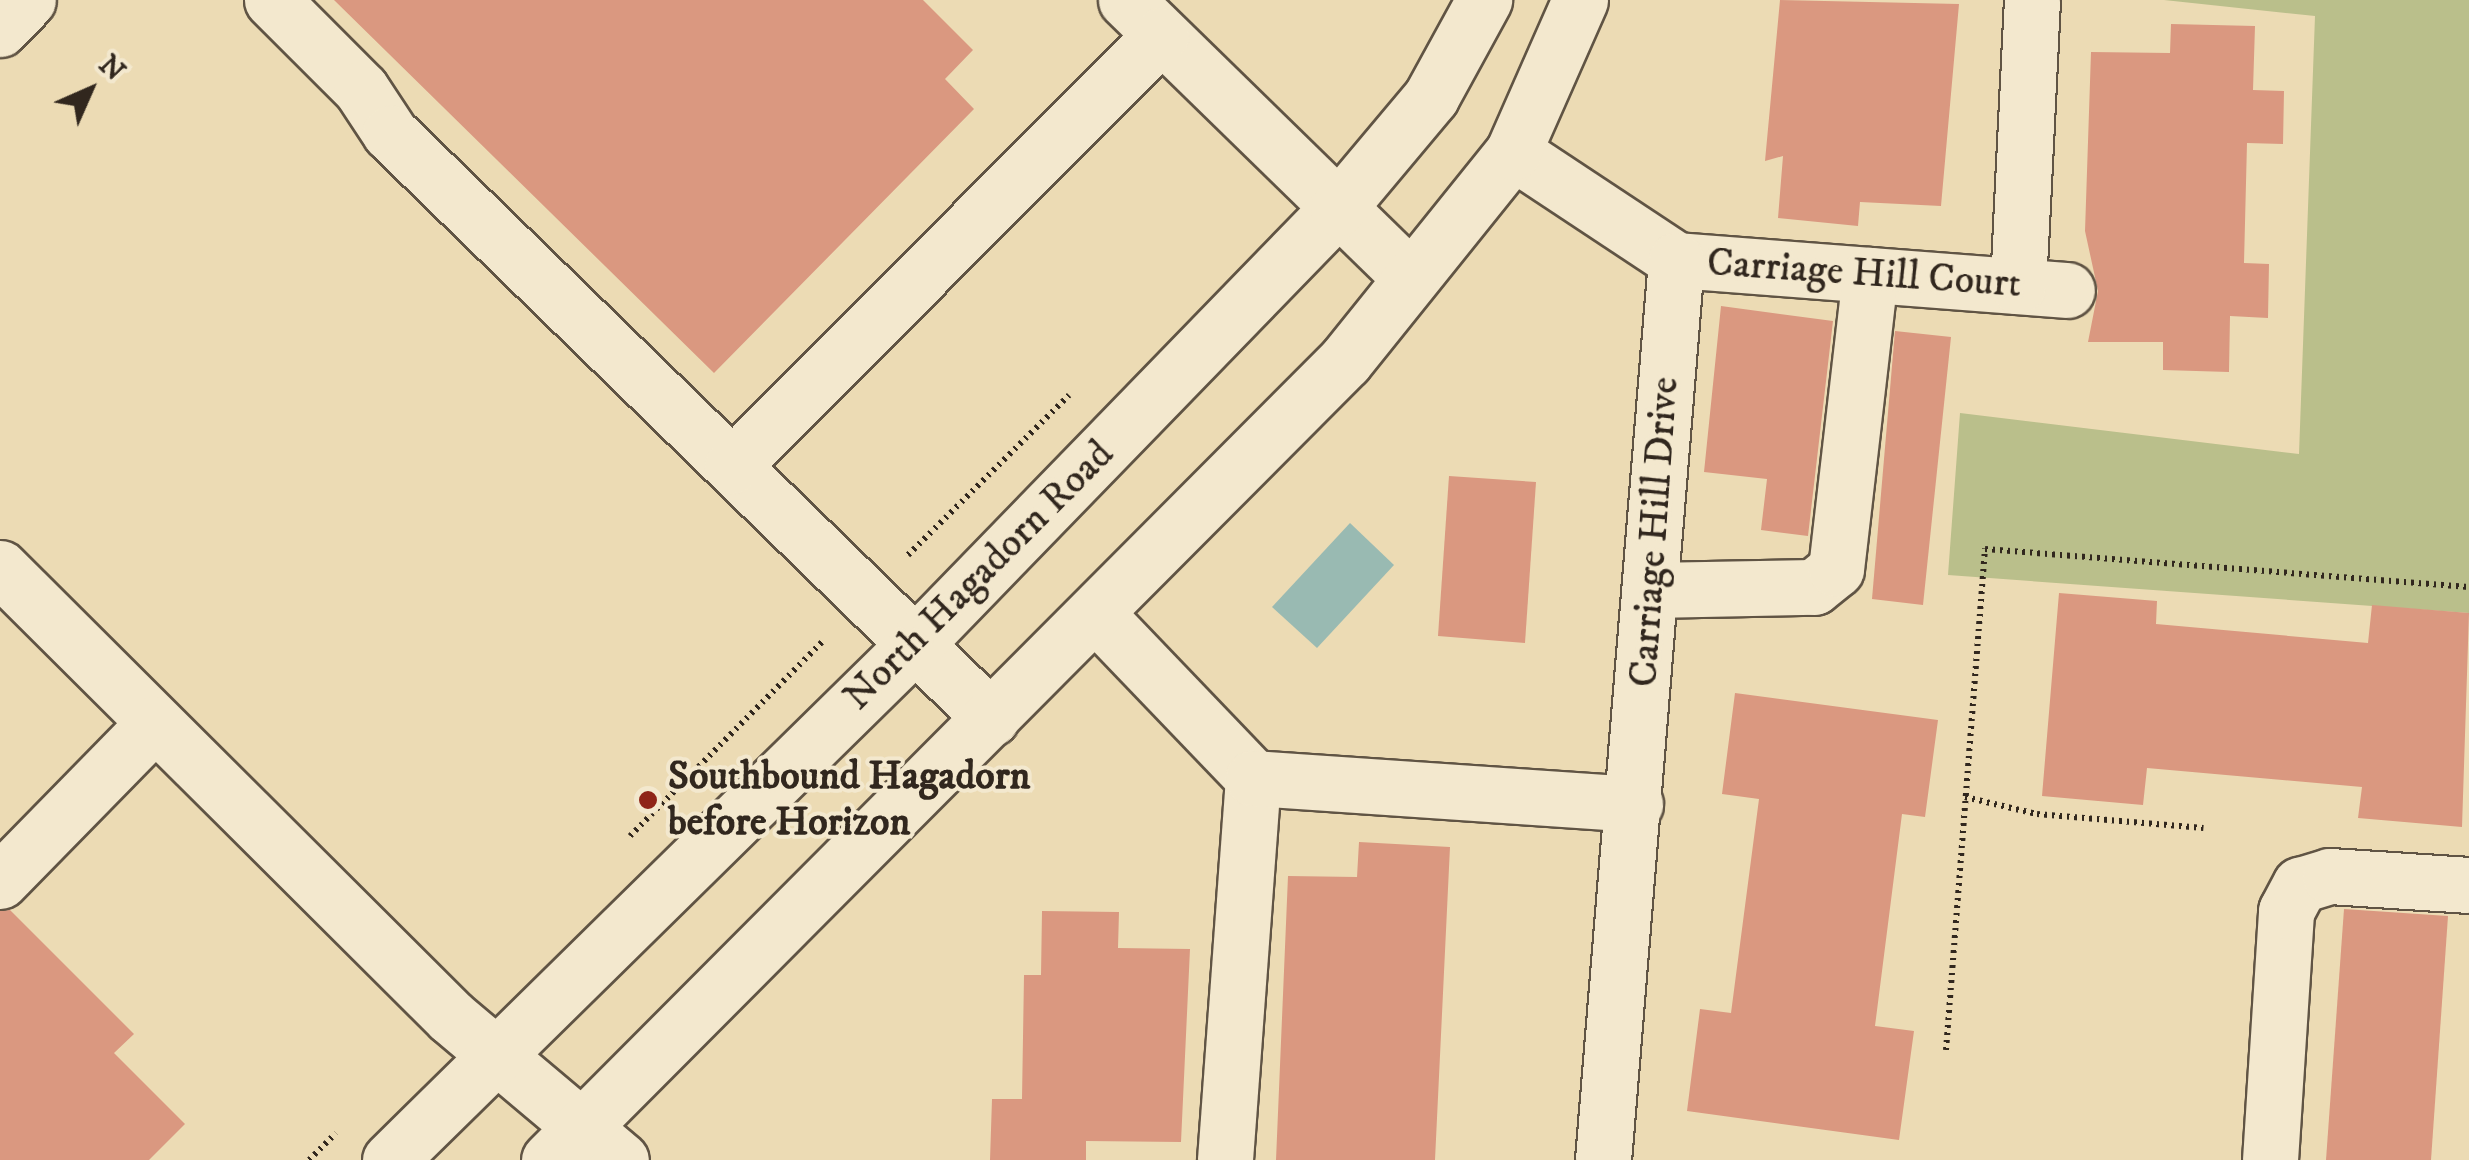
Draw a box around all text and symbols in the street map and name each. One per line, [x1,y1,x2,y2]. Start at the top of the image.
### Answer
north arrow [40,40,140,140]
text: N [91,48,132,89]
street label: Carriage Hill Court [1705,239,2023,309]
street label: Carriage Hill Drive [1620,375,1690,689]
street label: North Hagadorn Road [834,431,1124,721]
place label: Southbound Hagadorn before Horizon [668,753,1030,847]
marker: Southbound Hagadorn before Horizon [637,789,659,811]

